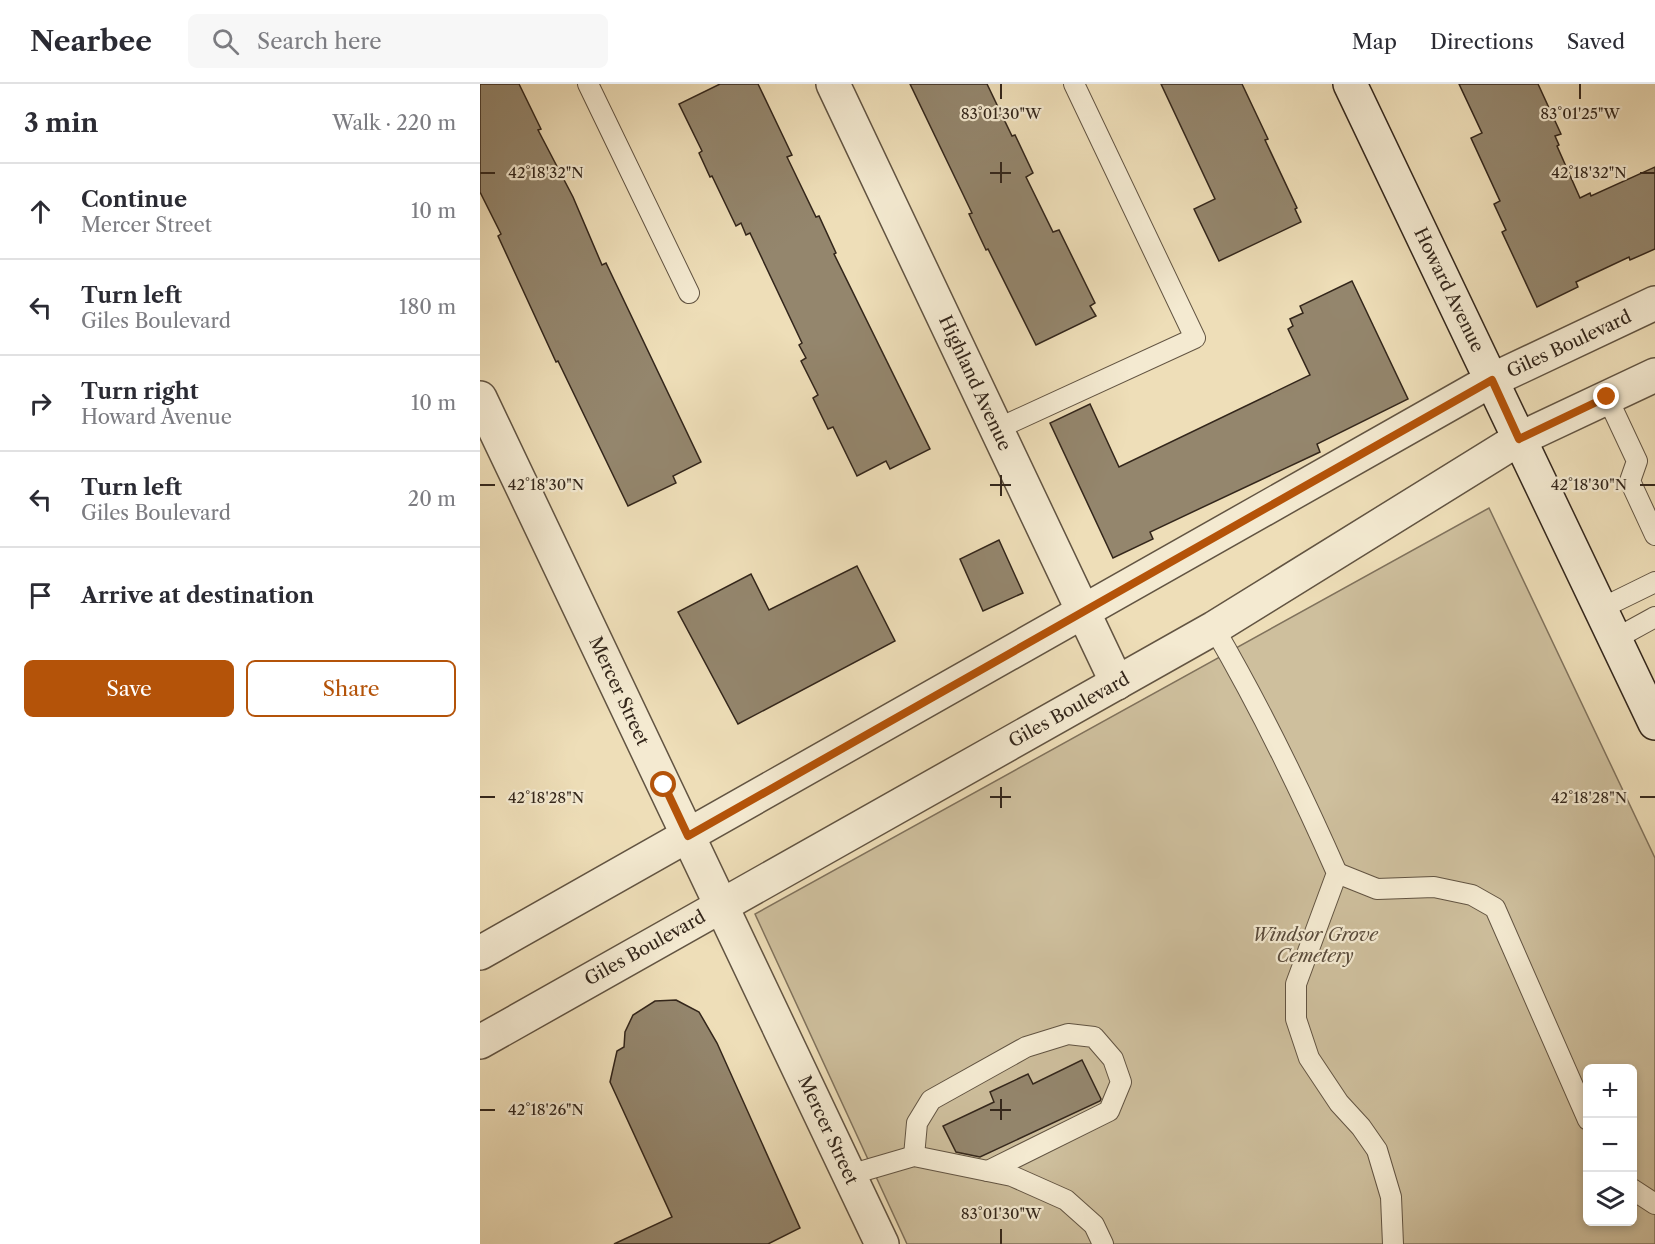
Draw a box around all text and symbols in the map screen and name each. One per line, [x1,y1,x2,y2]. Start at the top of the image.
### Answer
search box [188,14,608,68]
text: Nearbee [30,24,152,58]
icon: search [209,25,242,58]
text: Search here [257,28,382,55]
text: Map [1352,29,1397,54]
text: Directions [1430,29,1534,54]
text: Saved [1567,29,1625,54]
text: 83°01'30"W [961,104,1042,123]
text: 83°01'25"W [1540,104,1620,123]
text: 3 min [24,107,98,139]
text: Walk · 220 m [332,111,456,135]
text: 42°18'32"N [508,163,584,182]
text: 42°18'32"N [1551,163,1627,182]
text: Continue [81,186,187,213]
icon: ahead [24,195,57,228]
text: 10 m [411,199,456,223]
text: Mercer Street [81,213,212,237]
street label: Howard Avenue [1409,224,1489,356]
text: Turn left [81,282,182,309]
icon: left [24,291,57,324]
text: 180 m [399,295,456,319]
street label: Giles Boulevard [1503,306,1635,382]
text: Giles Boulevard [81,309,231,333]
street label: Highland Avenue [934,312,1016,454]
text: Turn right [81,378,199,405]
route end [1593,383,1619,409]
icon: right [24,387,57,420]
text: 10 m [411,391,456,415]
text: Howard Avenue [81,405,232,429]
text: Turn left [81,474,182,501]
text: 42°18'30"N [508,475,584,494]
text: 42°18'30"N [1551,475,1627,494]
icon: left [24,483,57,516]
text: 20 m [408,487,456,511]
text: Giles Boulevard [81,501,231,525]
icon: arrive [24,579,57,612]
text: Arrive at destination [81,582,314,609]
street label: Mercer Street [584,633,654,750]
button: Save [24,660,234,717]
button: Share [246,660,456,717]
street label: Giles Boulevard [1005,668,1133,752]
route start [650,771,676,797]
text: 42°18'28"N [508,788,584,807]
text: 42°18'28"N [1551,788,1627,807]
street label: Giles Boulevard [581,906,709,990]
park label: Windsor Grove Cemetery [1252,924,1379,967]
map controls [1583,1064,1637,1226]
button: + [1583,1064,1637,1118]
street label: Mercer Street [793,1072,863,1189]
text: 42°18'26"N [508,1100,584,1119]
button: − [1583,1118,1637,1172]
button: layers [1583,1172,1637,1226]
text: 83°01'30"W [961,1204,1042,1223]

